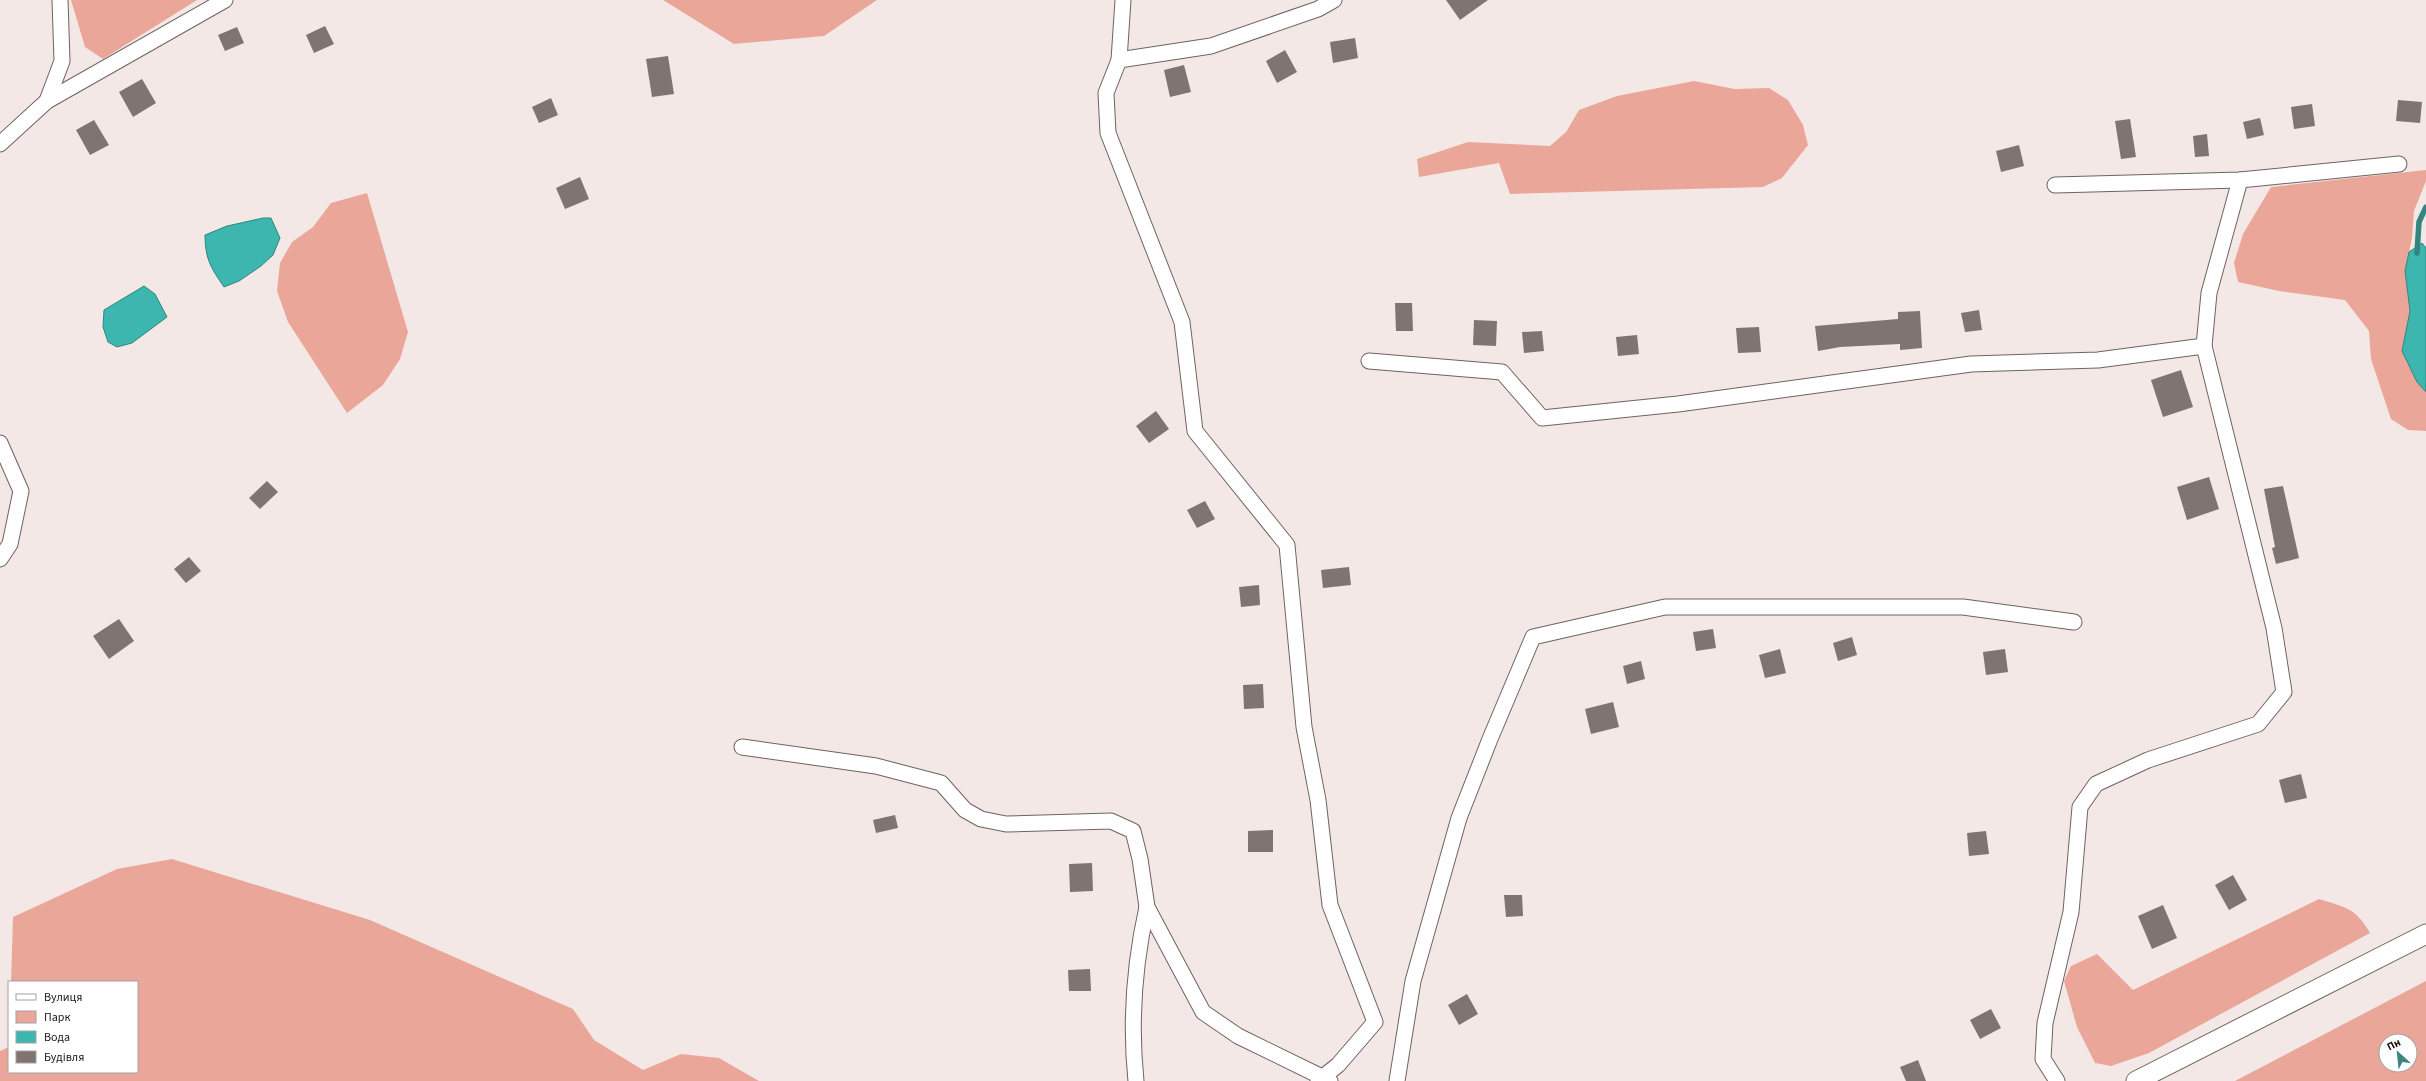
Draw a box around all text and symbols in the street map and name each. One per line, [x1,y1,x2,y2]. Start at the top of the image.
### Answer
legend [8,981,138,1073]
text: Вулиця [44,989,82,1006]
text: Парк [44,1009,70,1026]
text: Вода [44,1029,70,1046]
north arrow [2378,1033,2418,1073]
text: Пн [2384,1035,2403,1054]
text: Будівля [44,1049,84,1066]

